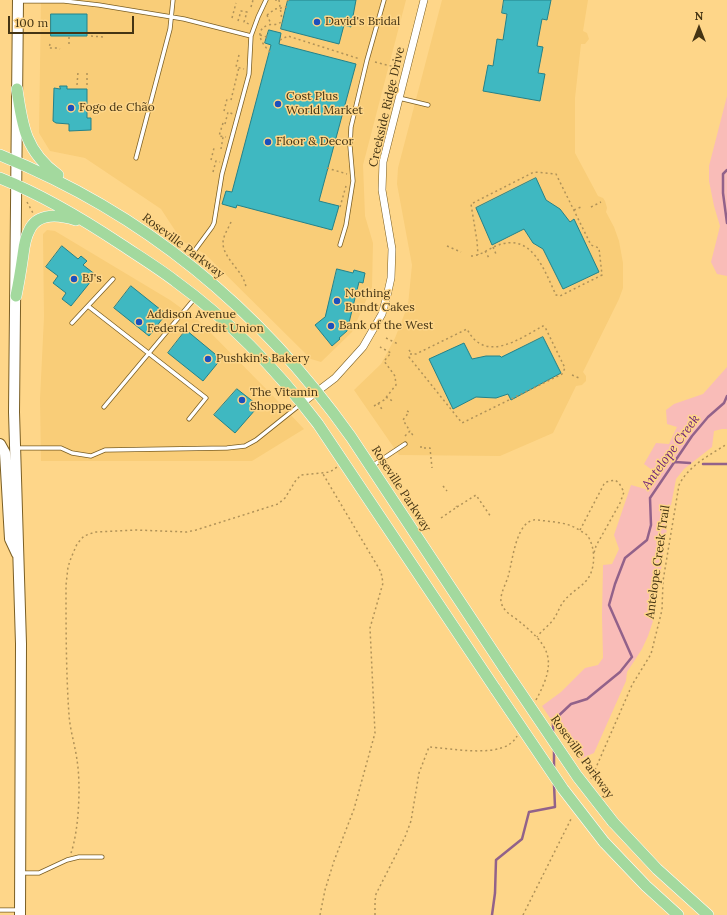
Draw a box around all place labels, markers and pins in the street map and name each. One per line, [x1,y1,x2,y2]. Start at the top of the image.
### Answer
place label: David's Bridal [325,15,400,29]
marker: David's Bridal [312,17,322,27]
place label: Cost Plus World Market [286,90,363,118]
marker: Cost Plus World Market [273,99,283,109]
place label: Fogo de Chão [79,101,155,115]
marker: Fogo de Chão [66,103,76,113]
place label: Floor & Decor [276,135,354,149]
marker: Floor & Decor [263,137,273,147]
place label: BJ's [82,272,102,286]
marker: BJ's [69,274,79,284]
place label: Nothing Bundt Cakes [345,287,415,315]
marker: Nothing Bundt Cakes [332,296,342,306]
place label: Addison Avenue Federal Credit Union [147,308,264,336]
marker: Addison Avenue Federal Credit Union [134,317,144,327]
place label: Bank of the West [339,319,433,333]
marker: Bank of the West [326,321,336,331]
place label: Pushkin's Bakery [216,352,310,366]
marker: Pushkin's Bakery [203,354,213,364]
place label: The Vitamin Shoppe [250,386,318,414]
marker: The Vitamin Shoppe [237,395,247,405]

